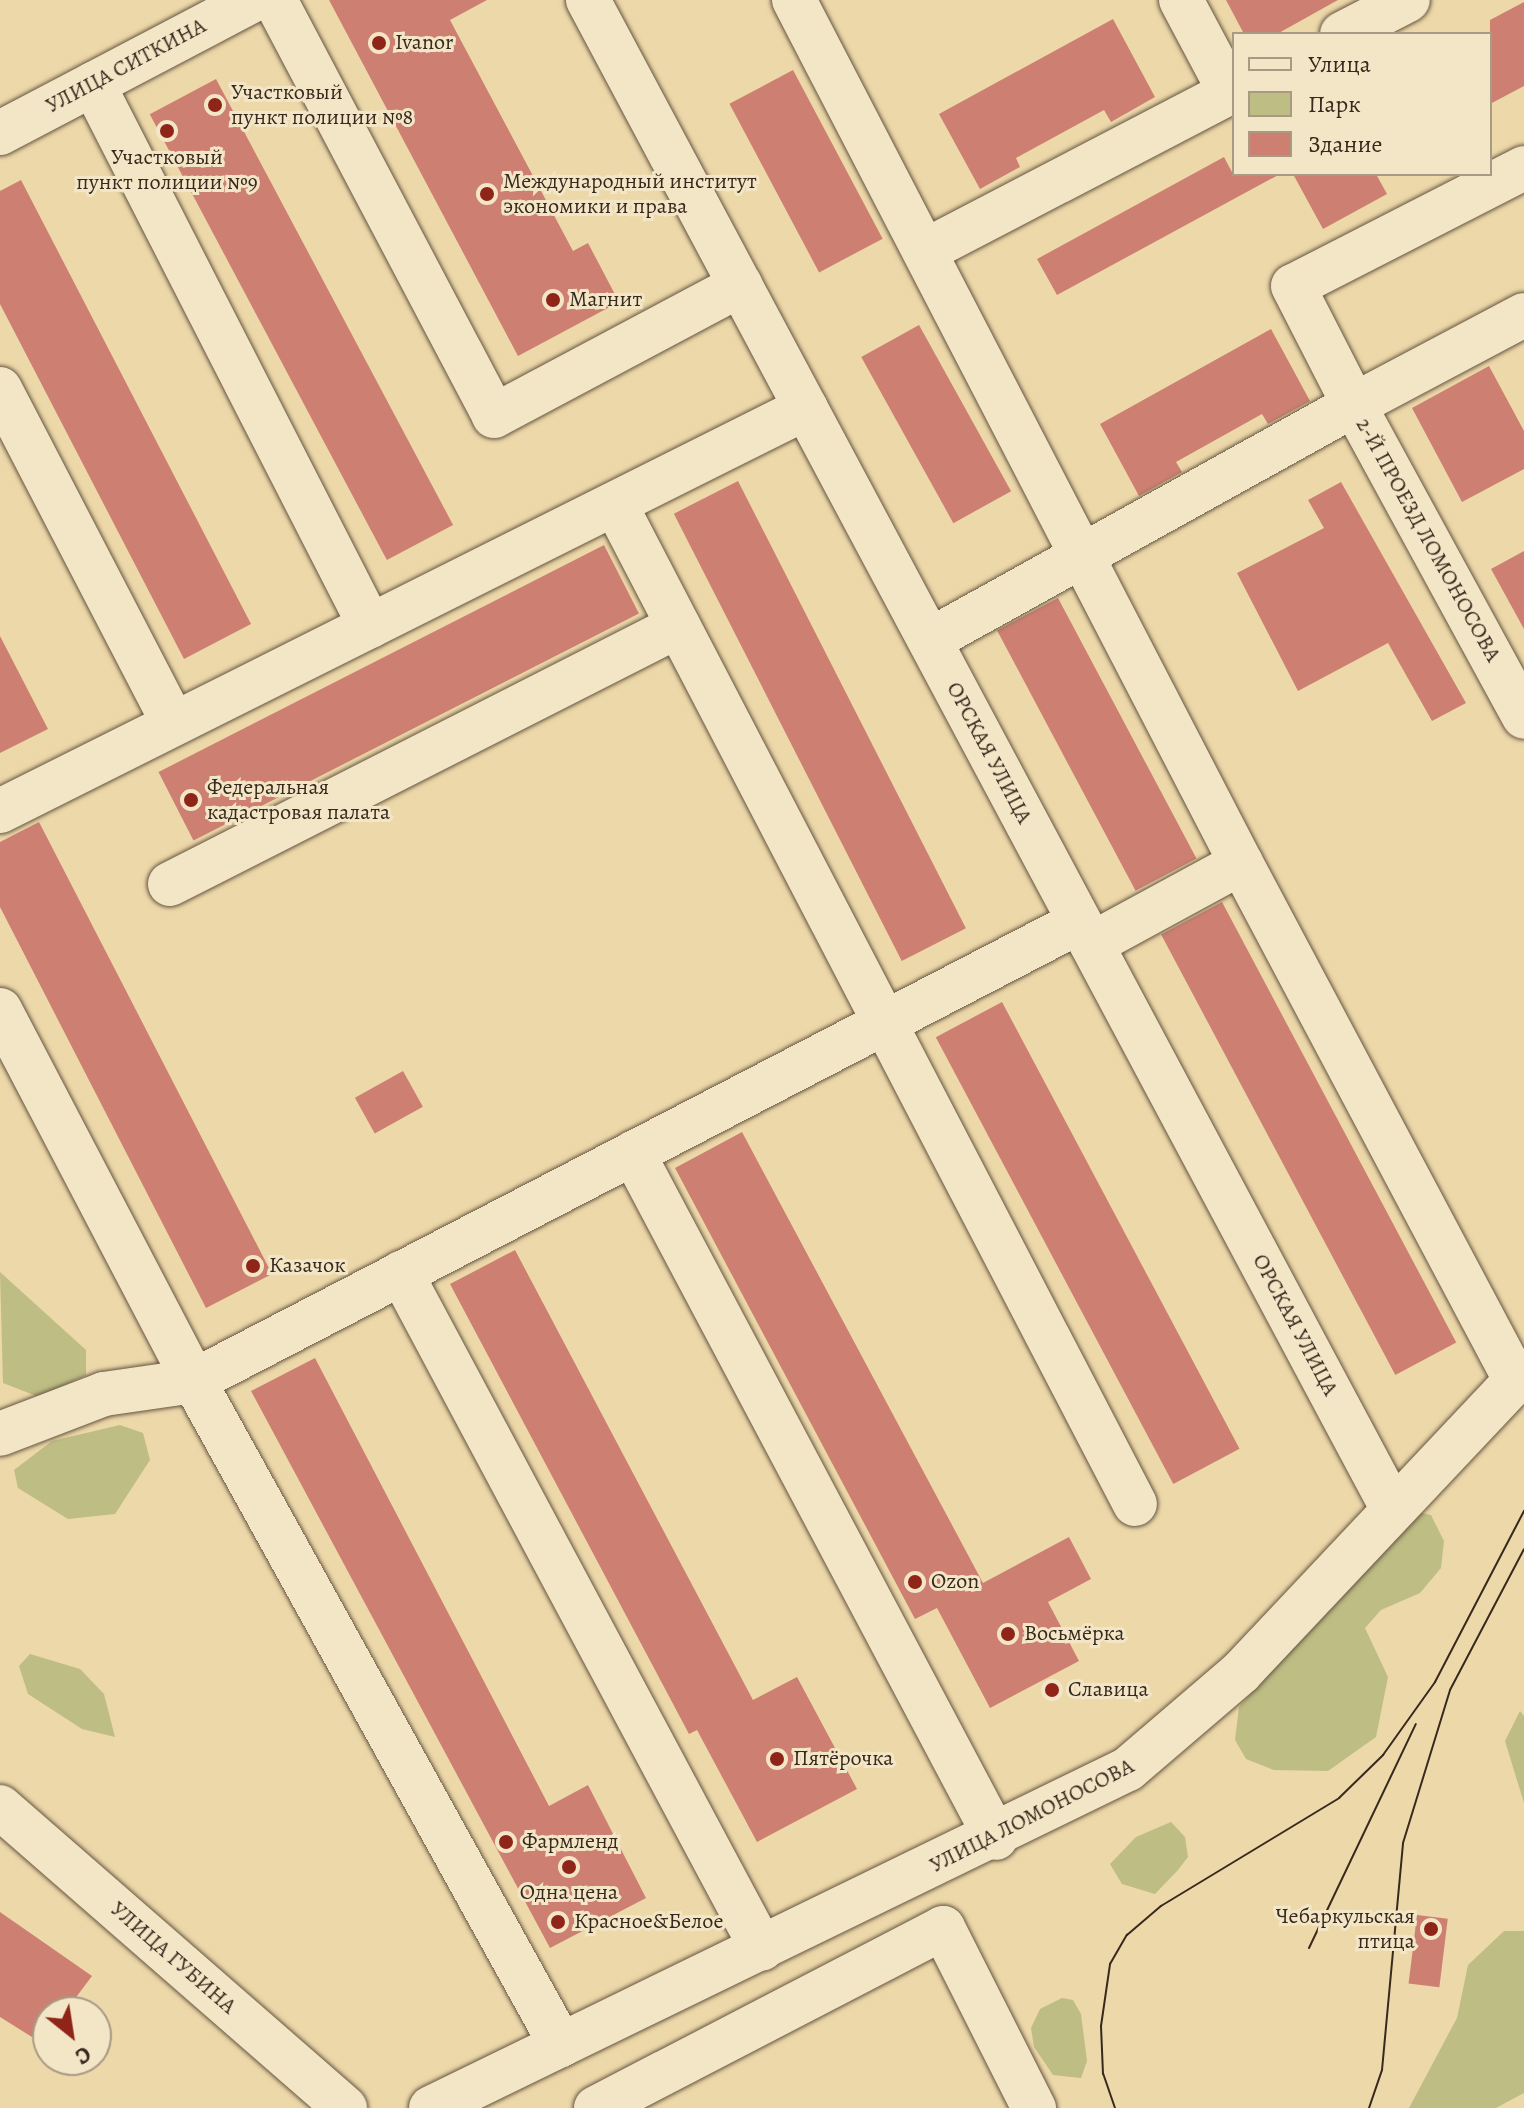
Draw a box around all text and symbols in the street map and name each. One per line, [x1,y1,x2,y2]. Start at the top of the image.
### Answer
street label: УЛИЦА СИТКИНА [42,13,210,119]
place label: Ivanor [395,30,453,56]
legend [1232,32,1492,176]
marker: Ivanor [370,34,388,52]
text: Улица [1308,48,1371,80]
place label: Участковый пункт полиции №8 [231,79,413,130]
text: Парк [1308,88,1361,120]
marker: Участковый пункт полиции №8 [206,96,224,114]
marker: Участковый пункт полиции №9 [158,122,176,140]
text: Здание [1308,128,1383,160]
place label: Участковый пункт полиции №9 [76,144,258,196]
place label: Международный институт экономики и права [503,168,757,220]
marker: Международный институт экономики и права [478,185,496,203]
place label: Магнит [569,287,642,313]
marker: Магнит [544,291,562,309]
street label: 2-Й ПРОЕЗД ЛОМОНОСОВА [1350,413,1506,667]
street label: ОРСКАЯ УЛИЦА [941,678,1037,828]
place label: Федеральная кадастровая палата [207,774,390,826]
marker: Федеральная кадастровая палата [182,791,200,809]
street label: ОРСКАЯ УЛИЦА [1247,1250,1343,1400]
place label: Казачок [269,1253,346,1279]
marker: Казачок [244,1257,262,1275]
place label: Ozon [931,1569,979,1595]
marker: Ozon [906,1573,924,1591]
place label: Восьмёрка [1024,1621,1125,1647]
marker: Восьмёрка [999,1625,1017,1643]
place label: Славица [1068,1677,1149,1703]
marker: Славица [1043,1681,1061,1699]
place label: Пятёрочка [793,1746,893,1772]
marker: Пятёрочка [768,1750,786,1768]
street label: УЛИЦА ЛОМОНОСОВА [926,1753,1138,1879]
place label: Фармленд [522,1829,619,1855]
marker: Фармленд [497,1833,515,1851]
marker: Одна цена [560,1858,578,1876]
place label: Одна цена [520,1880,618,1906]
street label: УЛИЦА ГУБИНА [105,1896,241,2020]
place label: Чебаркульская птица [1276,1903,1415,1954]
place label: Красное&Белое [574,1909,723,1935]
marker: Красное&Белое [549,1913,567,1931]
marker: Чебаркульская птица [1422,1920,1440,1938]
north arrow [32,1996,112,2076]
text: С [70,2039,96,2071]

